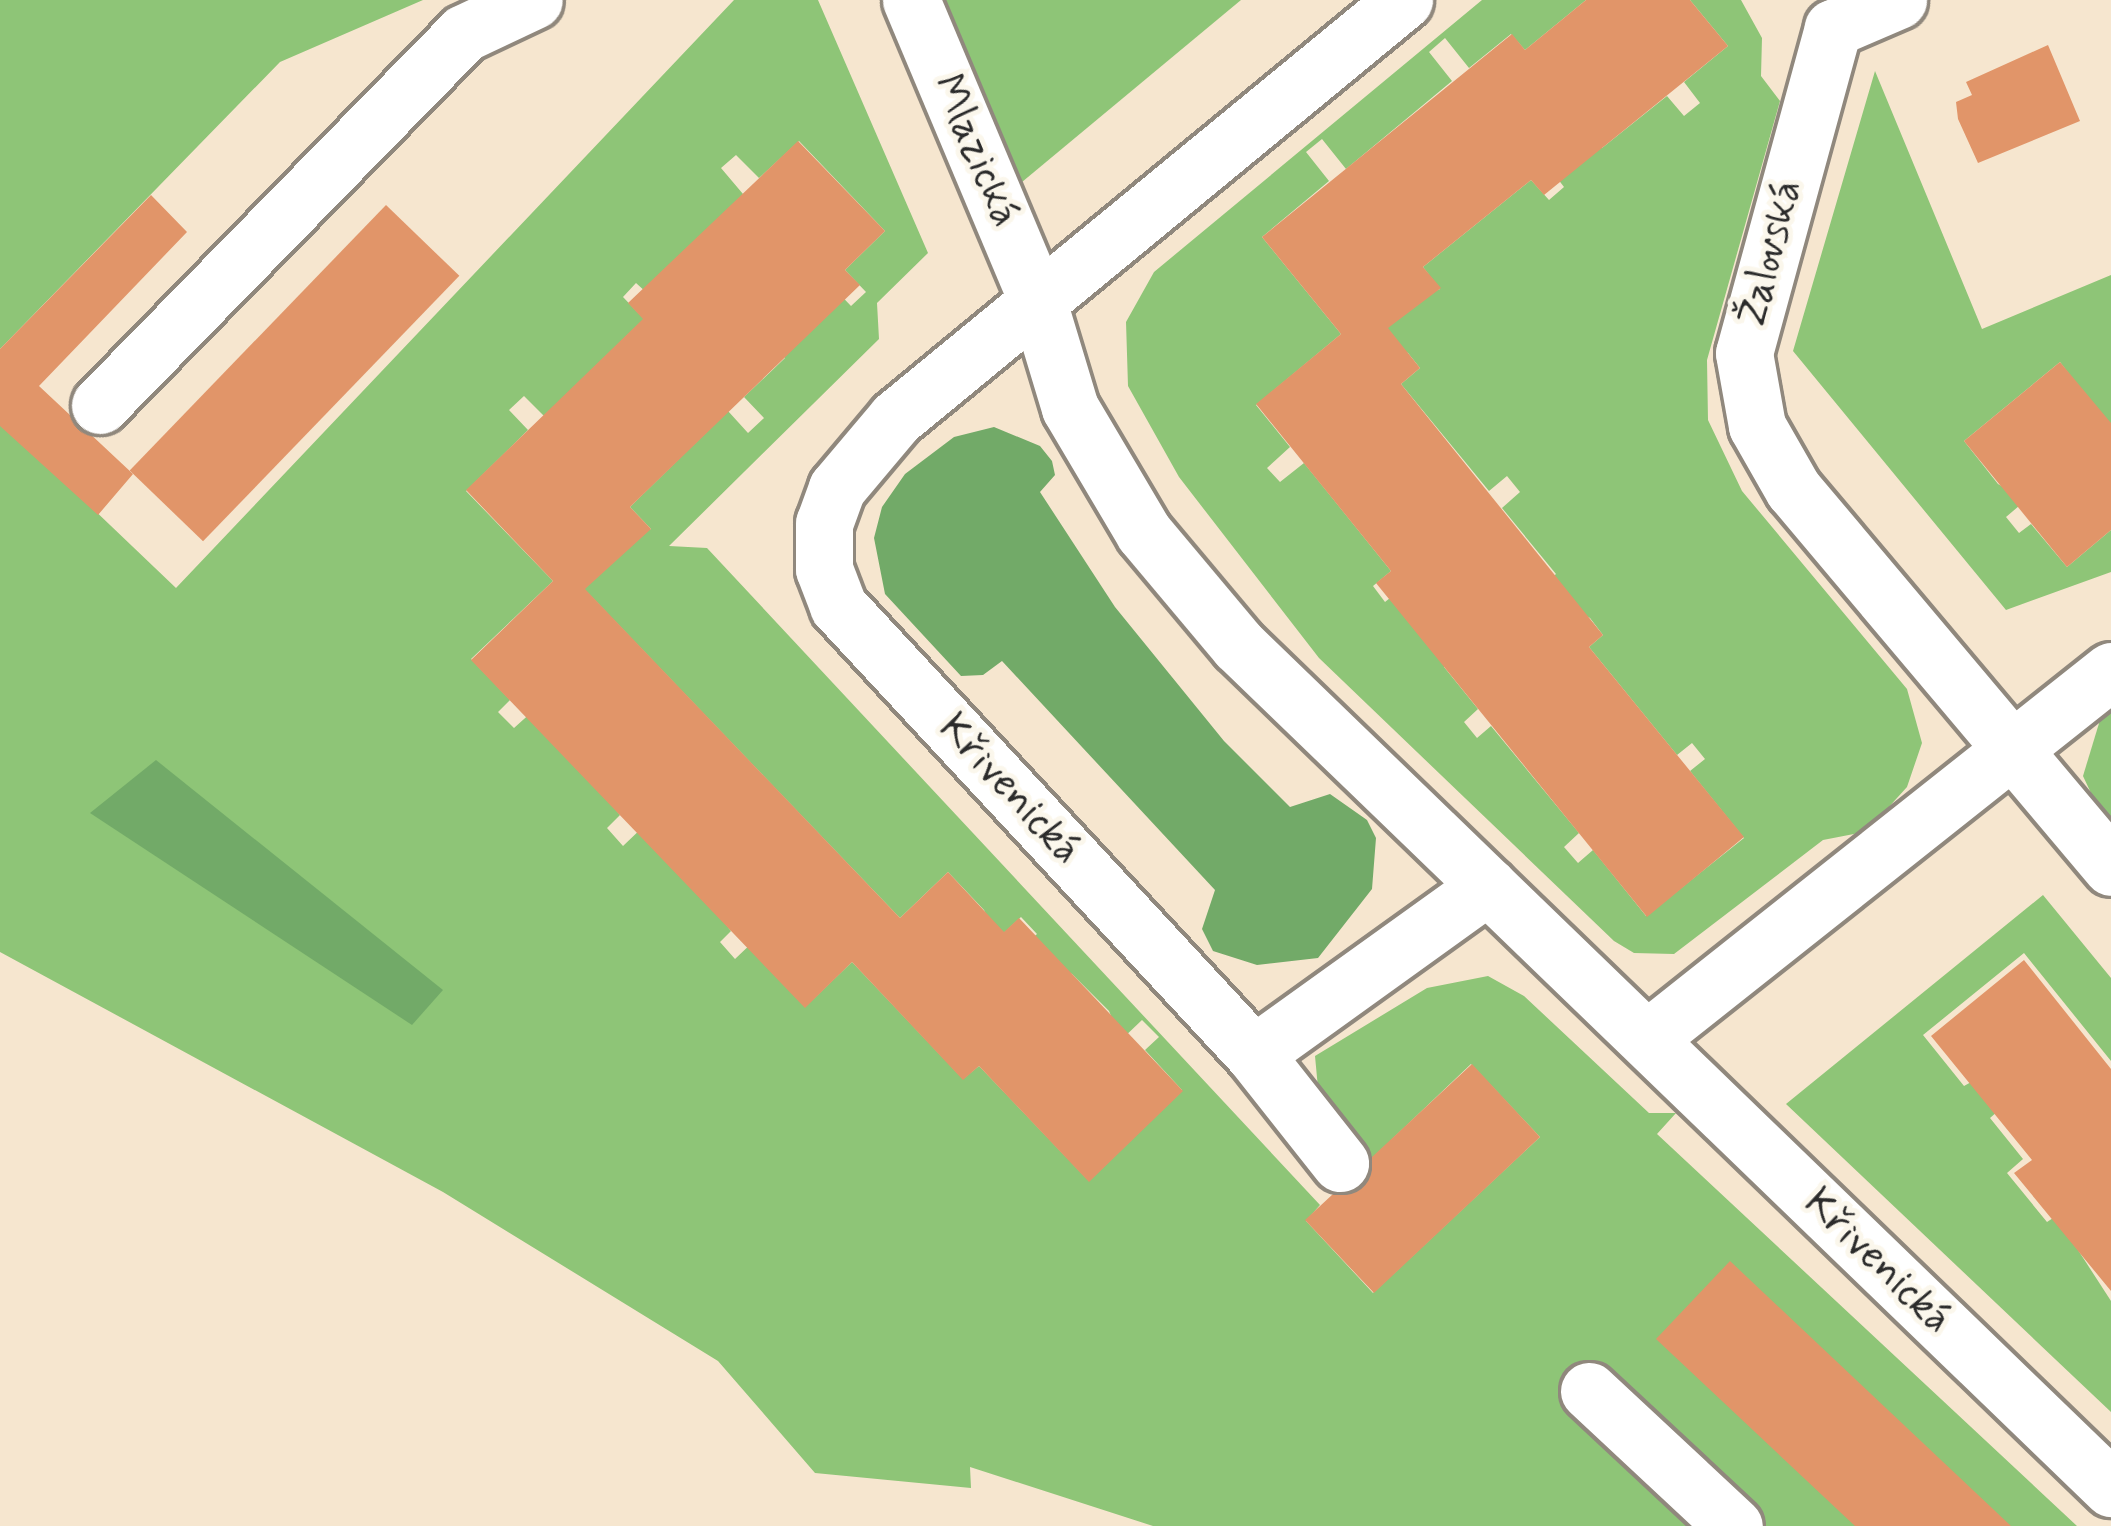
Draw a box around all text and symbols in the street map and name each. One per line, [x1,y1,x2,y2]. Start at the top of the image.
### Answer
street label: Mlazická [920,67,1030,235]
street label: Žalovská [1727,175,1815,331]
street label: Křivenická [927,704,1091,876]
street label: Křivenická [1792,1179,1962,1345]

